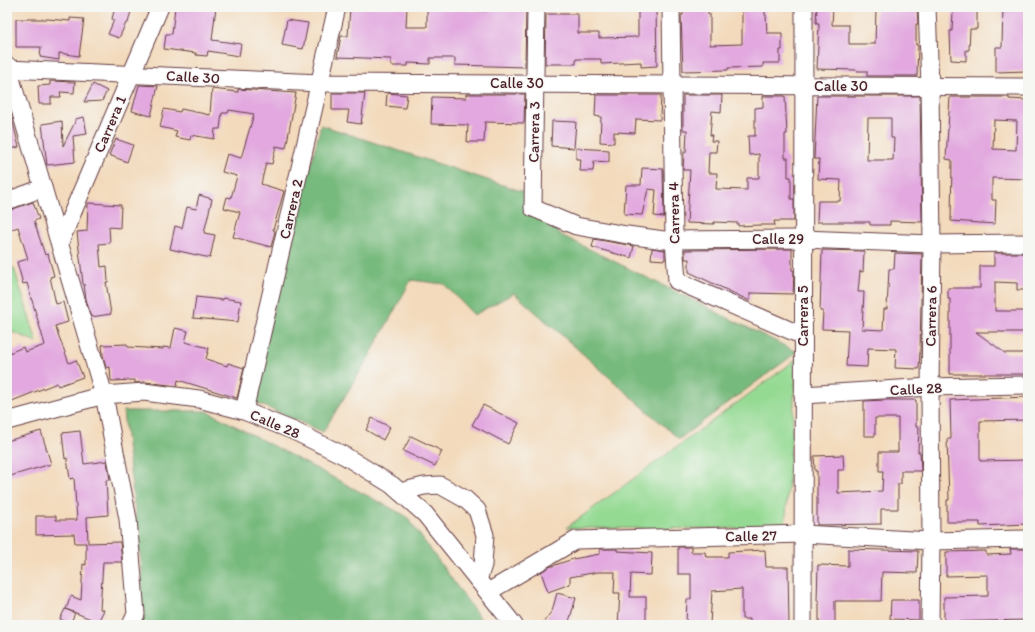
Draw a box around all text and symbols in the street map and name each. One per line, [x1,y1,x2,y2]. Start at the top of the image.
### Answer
street label: Calle 30 [166,67,220,87]
street label: Calle 30 [490,74,544,92]
street label: Calle 30 [814,77,868,95]
street label: Carrera 1 [90,93,130,155]
street label: Carrera 3 [524,101,544,163]
street label: Carrera 2 [275,177,307,241]
street label: Carrera 4 [664,182,684,244]
street label: Calle 29 [752,230,804,248]
street label: Carrera 5 [794,285,812,347]
street label: Carrera 6 [921,285,941,347]
street label: Calle 28 [889,379,943,399]
street label: Calle 28 [247,405,303,443]
street label: Calle 27 [725,527,778,545]

